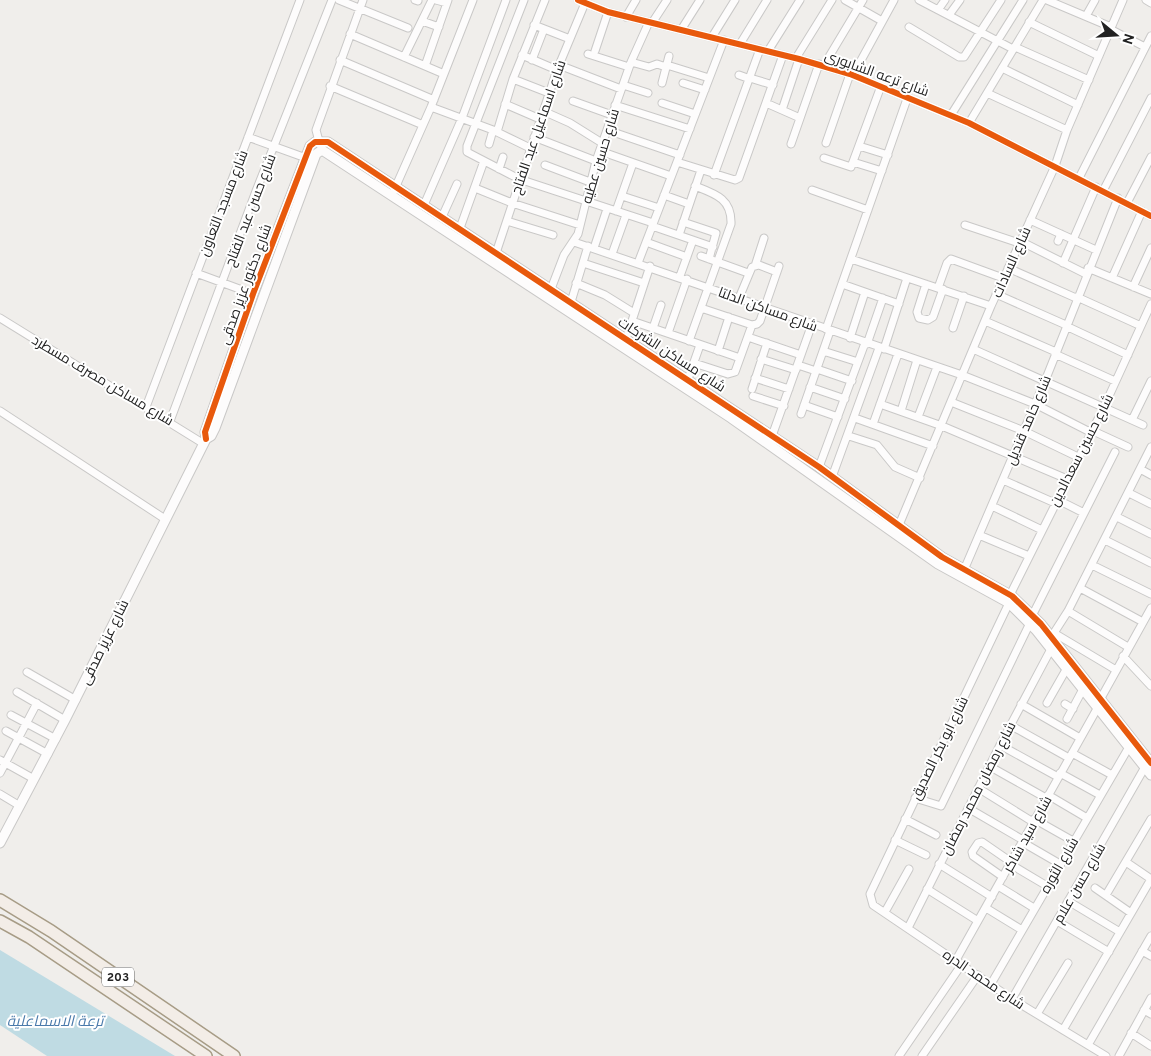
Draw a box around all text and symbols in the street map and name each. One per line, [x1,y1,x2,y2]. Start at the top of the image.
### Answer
north arrow [1091,10,1141,60]
text: N [1117,31,1137,46]
street label: شارع ترعه الشابورى [822,48,931,101]
street label: شارع اسماعيل عبد الفتاح [508,58,570,197]
street label: شارع حسين عطيه [579,107,624,206]
street label: شارع مسجد التعاون [196,148,252,259]
street label: شارع حسن عبد الفتاح [222,152,281,269]
street label: شارع دكتور عزيز صدقى [217,222,276,347]
street label: شارع السادات [989,225,1036,301]
street label: شارع مساكن الدلتا [715,285,820,336]
street label: شارع مساكن الشركات [614,314,728,396]
street label: شارع مساكن مصرف مسطرد [28,332,176,430]
street label: شارع حامد قنديل [1003,373,1056,468]
street label: شارع حسين سعدالدين [1047,392,1118,510]
street label: شارع عزيز صدقى [77,597,133,688]
street label: شارع ابو بكر الصديق [908,694,973,803]
street label: شارع رمضان محمد رمضان [938,719,1020,858]
street label: شارع سيد شاكر [1000,793,1056,877]
street label: شارع الثوره [1037,835,1083,897]
street label: شارع حسن علام [1051,841,1110,927]
street label: شارع محمد الدره [939,947,1027,1014]
road number: 203 [102,968,134,986]
water label: ترعة الاسماعلية [7,1013,106,1032]

